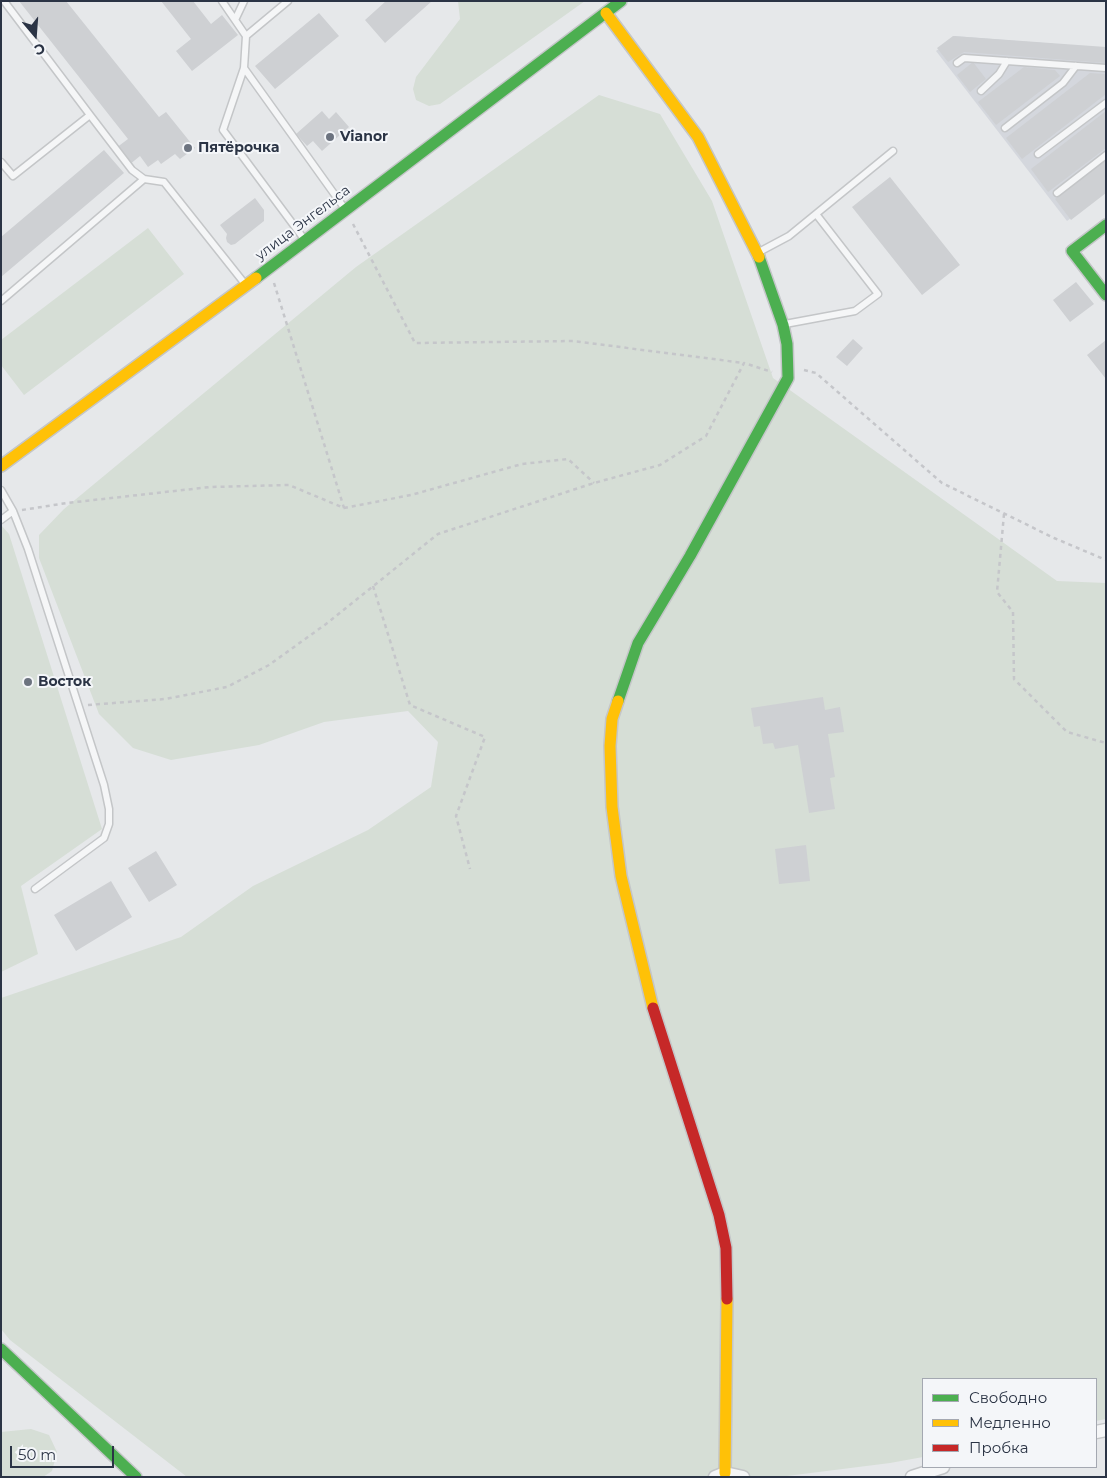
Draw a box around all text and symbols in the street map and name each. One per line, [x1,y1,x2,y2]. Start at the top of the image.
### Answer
north arrow [10,10,60,60]
text: С [32,39,47,59]
place label: Vianor [340,129,388,145]
marker: Vianor [324,131,336,143]
place label: Пятёрочка [198,140,279,156]
marker: Пятёрочка [182,142,194,154]
street label: улица Энгельса [252,182,354,264]
place label: Восток [38,674,91,690]
marker: Восток [22,676,34,688]
legend [922,1378,1097,1468]
text: Свободно [969,1388,1047,1407]
text: Медленно [969,1413,1051,1432]
scale bar [12,1436,116,1468]
text: Пробка [969,1438,1028,1457]
text: 50 m [18,1445,56,1464]

